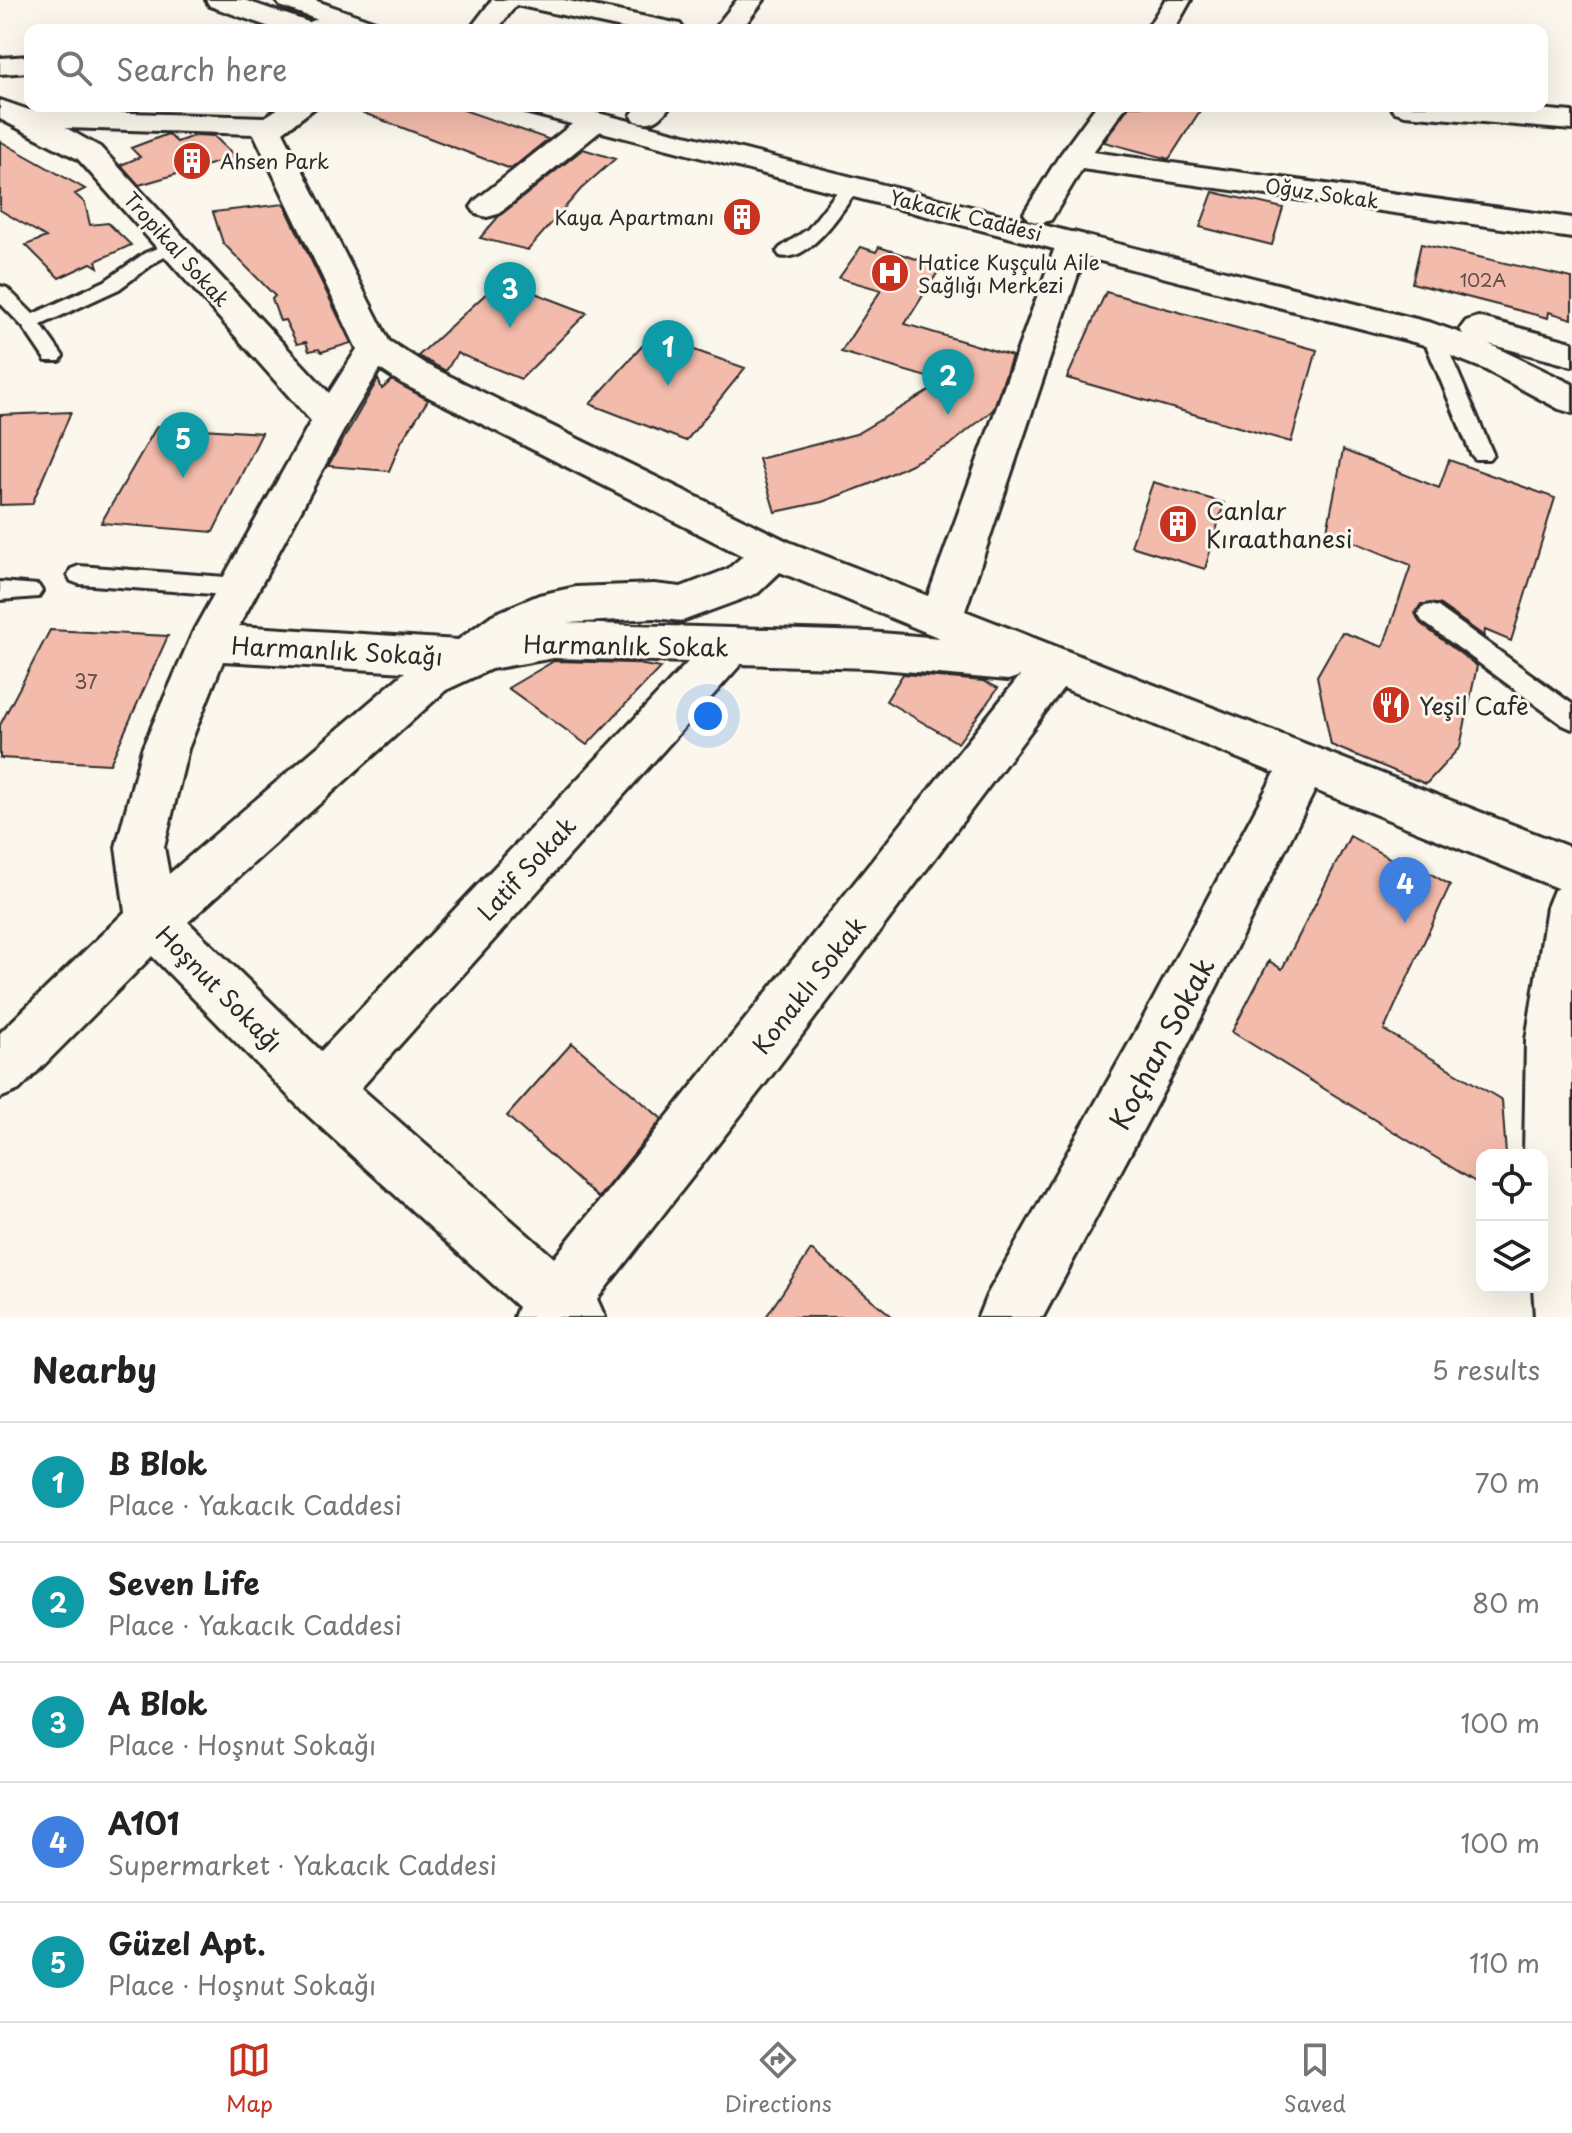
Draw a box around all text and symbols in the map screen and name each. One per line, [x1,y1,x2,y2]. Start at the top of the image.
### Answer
search box [24,24,1548,112]
icon: search [52,46,96,90]
text: Search here [116,46,288,91]
building icon: Ahsen Park [171,140,213,182]
place label: Ahsen Park [220,146,329,176]
street label: Oğuz Sokak [1263,170,1381,216]
street label: Yakacık Caddesi [887,182,1045,248]
street label: Tropikal Sokak [117,185,237,313]
building icon: Kaya Apartmanı [721,196,763,238]
place label: Kaya Apartmanı [554,202,714,232]
place label: Hatice Kuşçulu Aile Sağlığı Merkezi [918,247,1100,300]
hospital icon: Hatice Kuşçulu Aile Sağlığı Merkezi [869,252,911,294]
pin: 3 [484,262,536,328]
house number: 102A [1460,266,1506,293]
pin: 1 [642,320,694,386]
pin: 2 [922,349,974,415]
pin: 5 [157,412,209,478]
place label: Canlar Kıraathanesi [1206,492,1352,556]
building icon: Canlar Kıraathanesi [1157,503,1199,545]
street label: Harmanlık Sokak [523,625,729,665]
street label: Harmanlık Sokağı [230,626,444,674]
house number: 37 [74,666,98,696]
restaurant icon: Yeşil Cafe [1370,684,1412,726]
place label: Yeşil Cafe [1419,687,1529,723]
your location [688,696,728,736]
street label: Latif Sokak [468,808,584,928]
pin: 4 [1379,857,1431,923]
street label: Konaklı Sokak [743,909,873,1061]
street label: Hoşnut Sokağı [148,916,292,1060]
street label: Koçhan Sokak [1097,949,1225,1137]
map controls [1476,1149,1548,1293]
button: locate [1476,1149,1548,1221]
button: layers [1476,1221,1548,1293]
text: Nearby [32,1343,157,1395]
text: 5 results [1432,1350,1540,1389]
text: B Blok [108,1440,207,1485]
text: 1 [52,1463,64,1502]
text: 70 m [1475,1463,1540,1502]
text: Place · Yakacık Caddesi [108,1485,402,1524]
text: Seven Life [108,1560,260,1605]
text: 2 [49,1583,67,1622]
text: 80 m [1472,1583,1540,1622]
text: Place · Yakacık Caddesi [108,1605,402,1644]
text: A Blok [108,1680,208,1725]
text: 3 [49,1703,67,1742]
text: 100 m [1460,1703,1540,1742]
text: Place · Hoşnut Sokağı [108,1725,376,1764]
text: A101 [108,1800,179,1845]
text: 4 [49,1823,67,1862]
text: 100 m [1460,1823,1540,1862]
text: Supermarket · Yakacık Caddesi [108,1845,497,1884]
text: Güzel Apt. [108,1920,266,1965]
text: 5 [50,1943,66,1982]
text: 110 m [1469,1943,1540,1982]
text: Place · Hoşnut Sokağı [108,1965,376,2004]
tab: Map [226,2038,273,2119]
tab: Directions [725,2038,832,2119]
tab: Saved [1284,2038,1346,2119]

